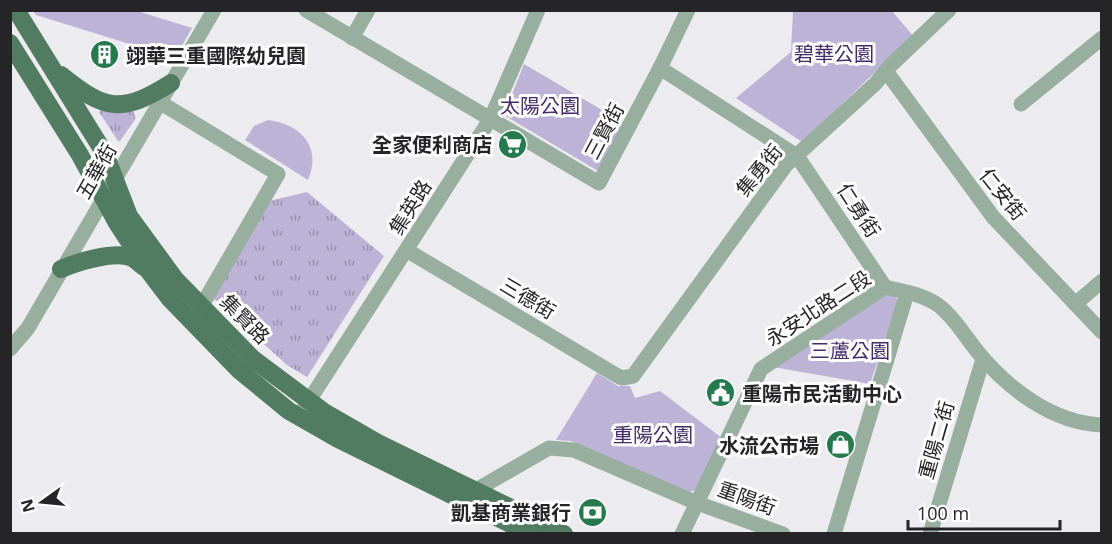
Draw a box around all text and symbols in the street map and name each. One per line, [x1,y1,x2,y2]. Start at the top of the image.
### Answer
building icon: 翊華三重國際幼兒園 [89,39,121,71]
park label: 碧華公園 [794,40,874,67]
place label: 翊華三重國際幼兒園 [126,42,306,69]
park label: 太陽公園 [500,92,580,119]
street label: 三賢街 [578,98,630,164]
supermarket icon: 全家便利商店 [497,128,529,160]
place label: 全家便利商店 [372,131,492,158]
street label: 五華街 [70,138,122,204]
street label: 集勇街 [730,138,788,202]
street label: 仁安街 [974,162,1032,226]
street label: 集英路 [383,174,437,240]
street label: 仁勇街 [831,177,887,243]
street label: 永安北路二段 [760,264,876,352]
street label: 三德街 [495,271,561,325]
street label: 集賢路 [214,288,276,350]
park label: 三蘆公園 [810,337,890,364]
public building icon: 重陽市民活動中心 [705,377,737,409]
place label: 重陽市民活動中心 [742,380,902,407]
street label: 重陽二街 [912,398,960,482]
park label: 重陽公園 [613,421,693,448]
shop icon: 水流公市場 [824,429,856,461]
place label: 水流公市場 [719,432,819,459]
north arrow [12,472,72,532]
street label: 重陽街 [714,475,780,521]
scale bar [908,493,1060,531]
bank icon: 凱基商業銀行 [576,496,608,528]
text: N [15,497,40,515]
place label: 凱基商業銀行 [451,499,571,526]
text: 100 m [917,501,969,525]

